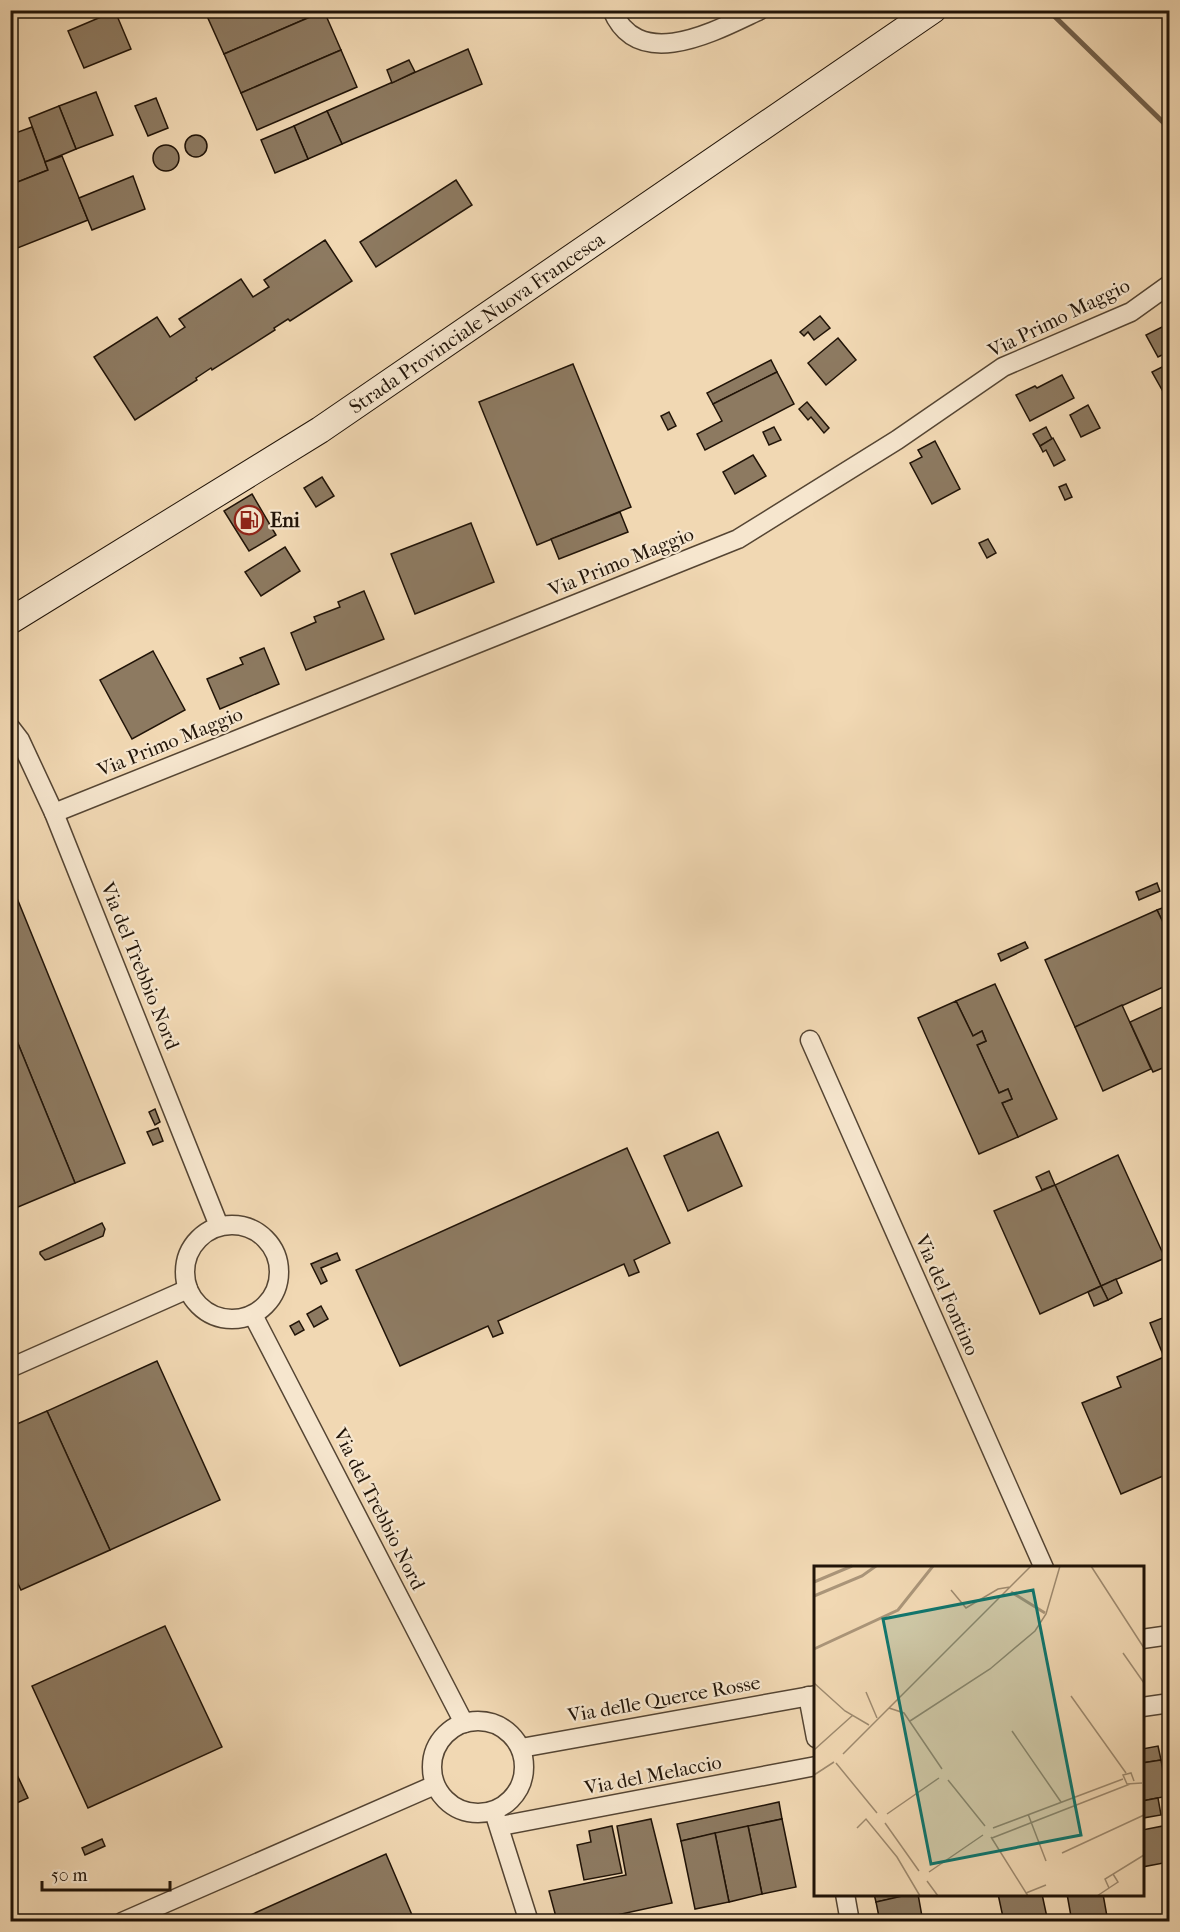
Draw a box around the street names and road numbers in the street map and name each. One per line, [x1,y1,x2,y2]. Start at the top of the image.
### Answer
street label: Strada Provinciale Nuova Francesca [345,227,609,418]
street label: Via Primo Maggio [983,274,1134,363]
street label: Via Primo Maggio [544,522,697,602]
street label: Via Primo Maggio [93,702,246,782]
street label: Via del Trebbio Nord [96,878,184,1054]
street label: Via del Fontino [910,1230,984,1359]
street label: Via del Trebbio Nord [328,1423,430,1595]
street label: Via delle Querce Rosse [565,1671,762,1727]
street label: Via del Melaccio [582,1750,723,1800]

